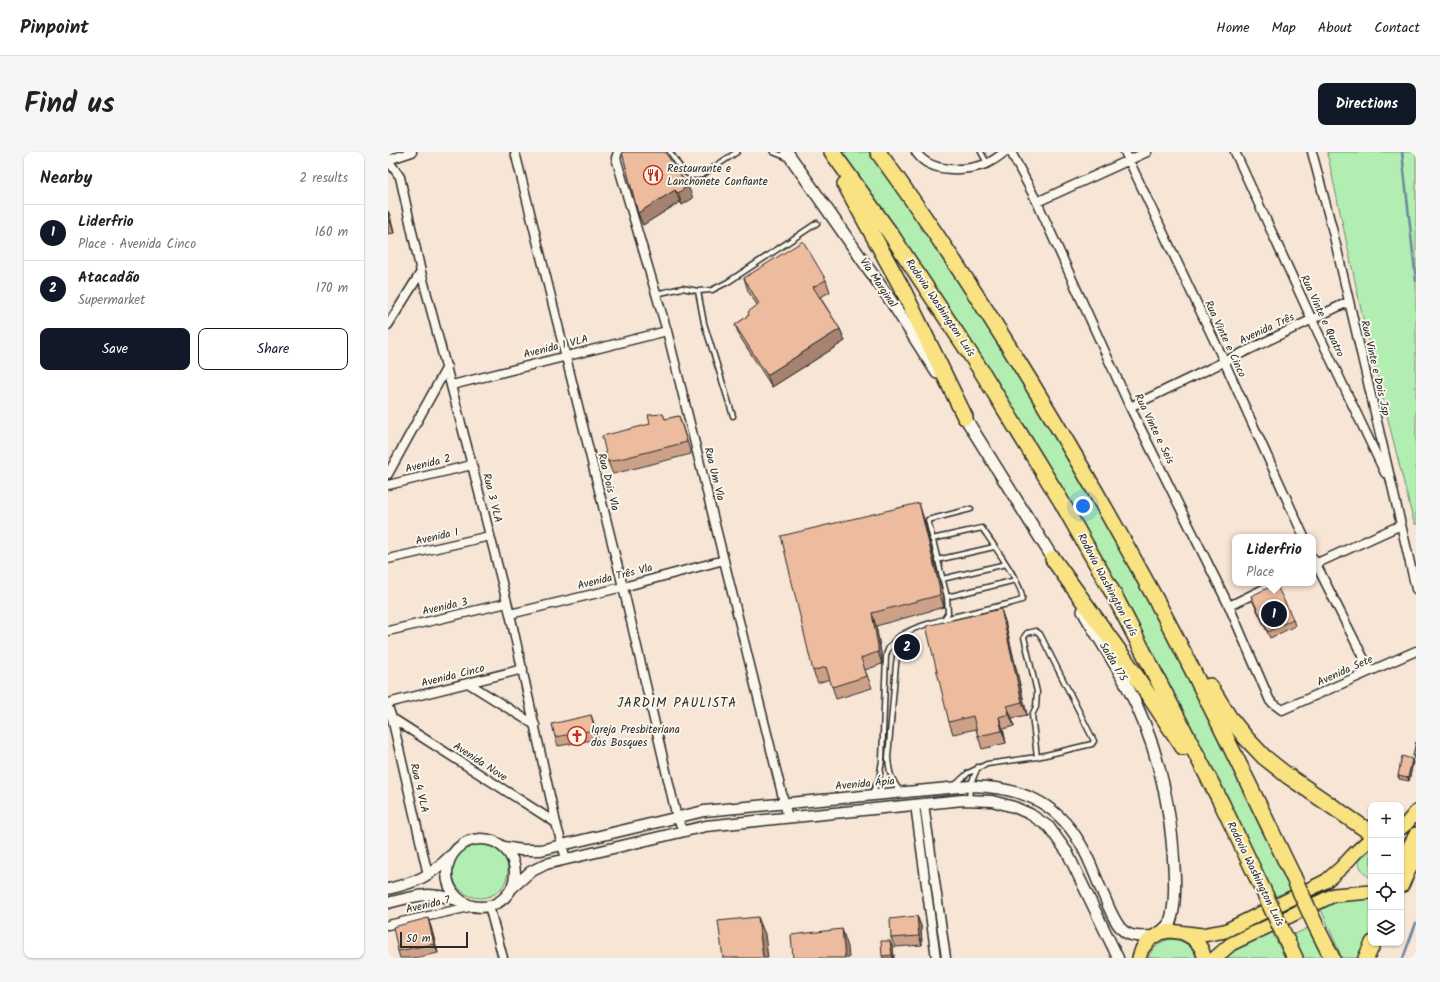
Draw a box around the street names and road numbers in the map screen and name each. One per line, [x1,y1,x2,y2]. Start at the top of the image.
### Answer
street label: Via Marginal [855,254,902,312]
street label: Rodovia Washington Luís [900,255,980,361]
street label: Rua Vinte e Quatro [1295,272,1349,360]
street label: Rua Vinte e Cinco [1199,297,1251,381]
street label: Avenida Três [1237,308,1298,350]
street label: Rua Vinte e Dois Jsp [1355,318,1395,418]
street label: Avenida 1 VLA [522,330,591,364]
street label: Rua Vinte e Seis [1129,391,1179,468]
street label: Rua Um Vla [699,445,729,503]
street label: Avenida 2 [403,450,453,478]
street label: Rua Dois Vla [592,451,624,513]
street label: Rua 3 VLA [477,471,507,525]
street label: Avenida 1 [414,523,460,551]
street label: Rodovia Washington Luís [1072,530,1142,640]
street label: Avenida Três Vla [575,559,655,595]
street label: Avenida 3 [421,593,469,621]
street label: Saída 175 [1094,639,1132,686]
street label: Avenida Sete [1314,651,1376,691]
street label: Avenida Cinco [419,659,487,693]
street label: Avenida Nove [449,738,511,786]
street label: Rua 4 VLA [405,761,433,815]
street label: Avenida Ápia [835,772,895,796]
street label: Rodovia Washington Luís [1222,818,1288,930]
street label: Avenida 7 [404,891,453,919]

